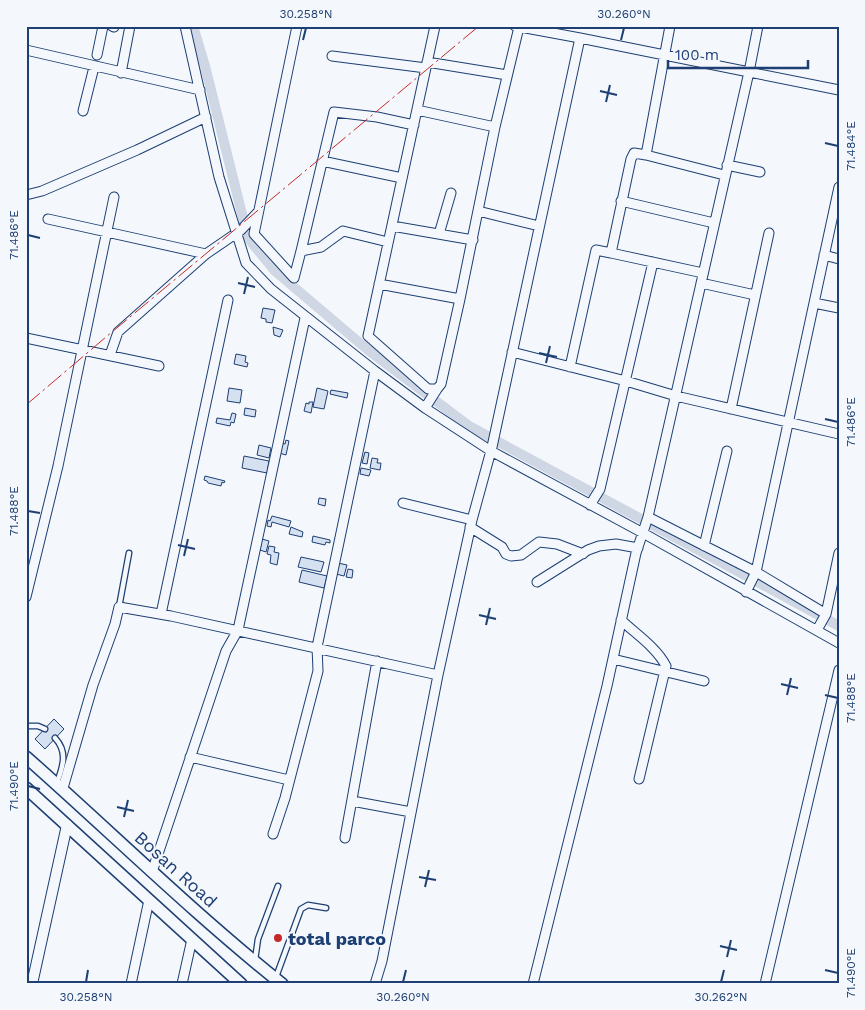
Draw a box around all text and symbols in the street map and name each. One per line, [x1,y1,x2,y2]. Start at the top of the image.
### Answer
text: 30.258°N [279,7,333,21]
text: 30.260°N [597,7,651,21]
scale bar [668,38,808,70]
text: 100 m [675,46,719,64]
text: 71.484°E [844,121,858,171]
text: 71.486°E [7,210,21,260]
text: 71.486°E [844,397,858,447]
text: 71.488°E [7,486,21,536]
text: 71.488°E [844,673,858,723]
text: 71.490°E [7,761,21,811]
street label: Bosan Road [131,827,221,911]
place label: total parco [288,928,386,949]
marker: total parco [272,932,284,944]
text: 71.490°E [844,948,858,998]
text: 30.258°N [59,990,113,1004]
text: 30.260°N [376,990,430,1004]
text: 30.262°N [695,990,747,1004]

